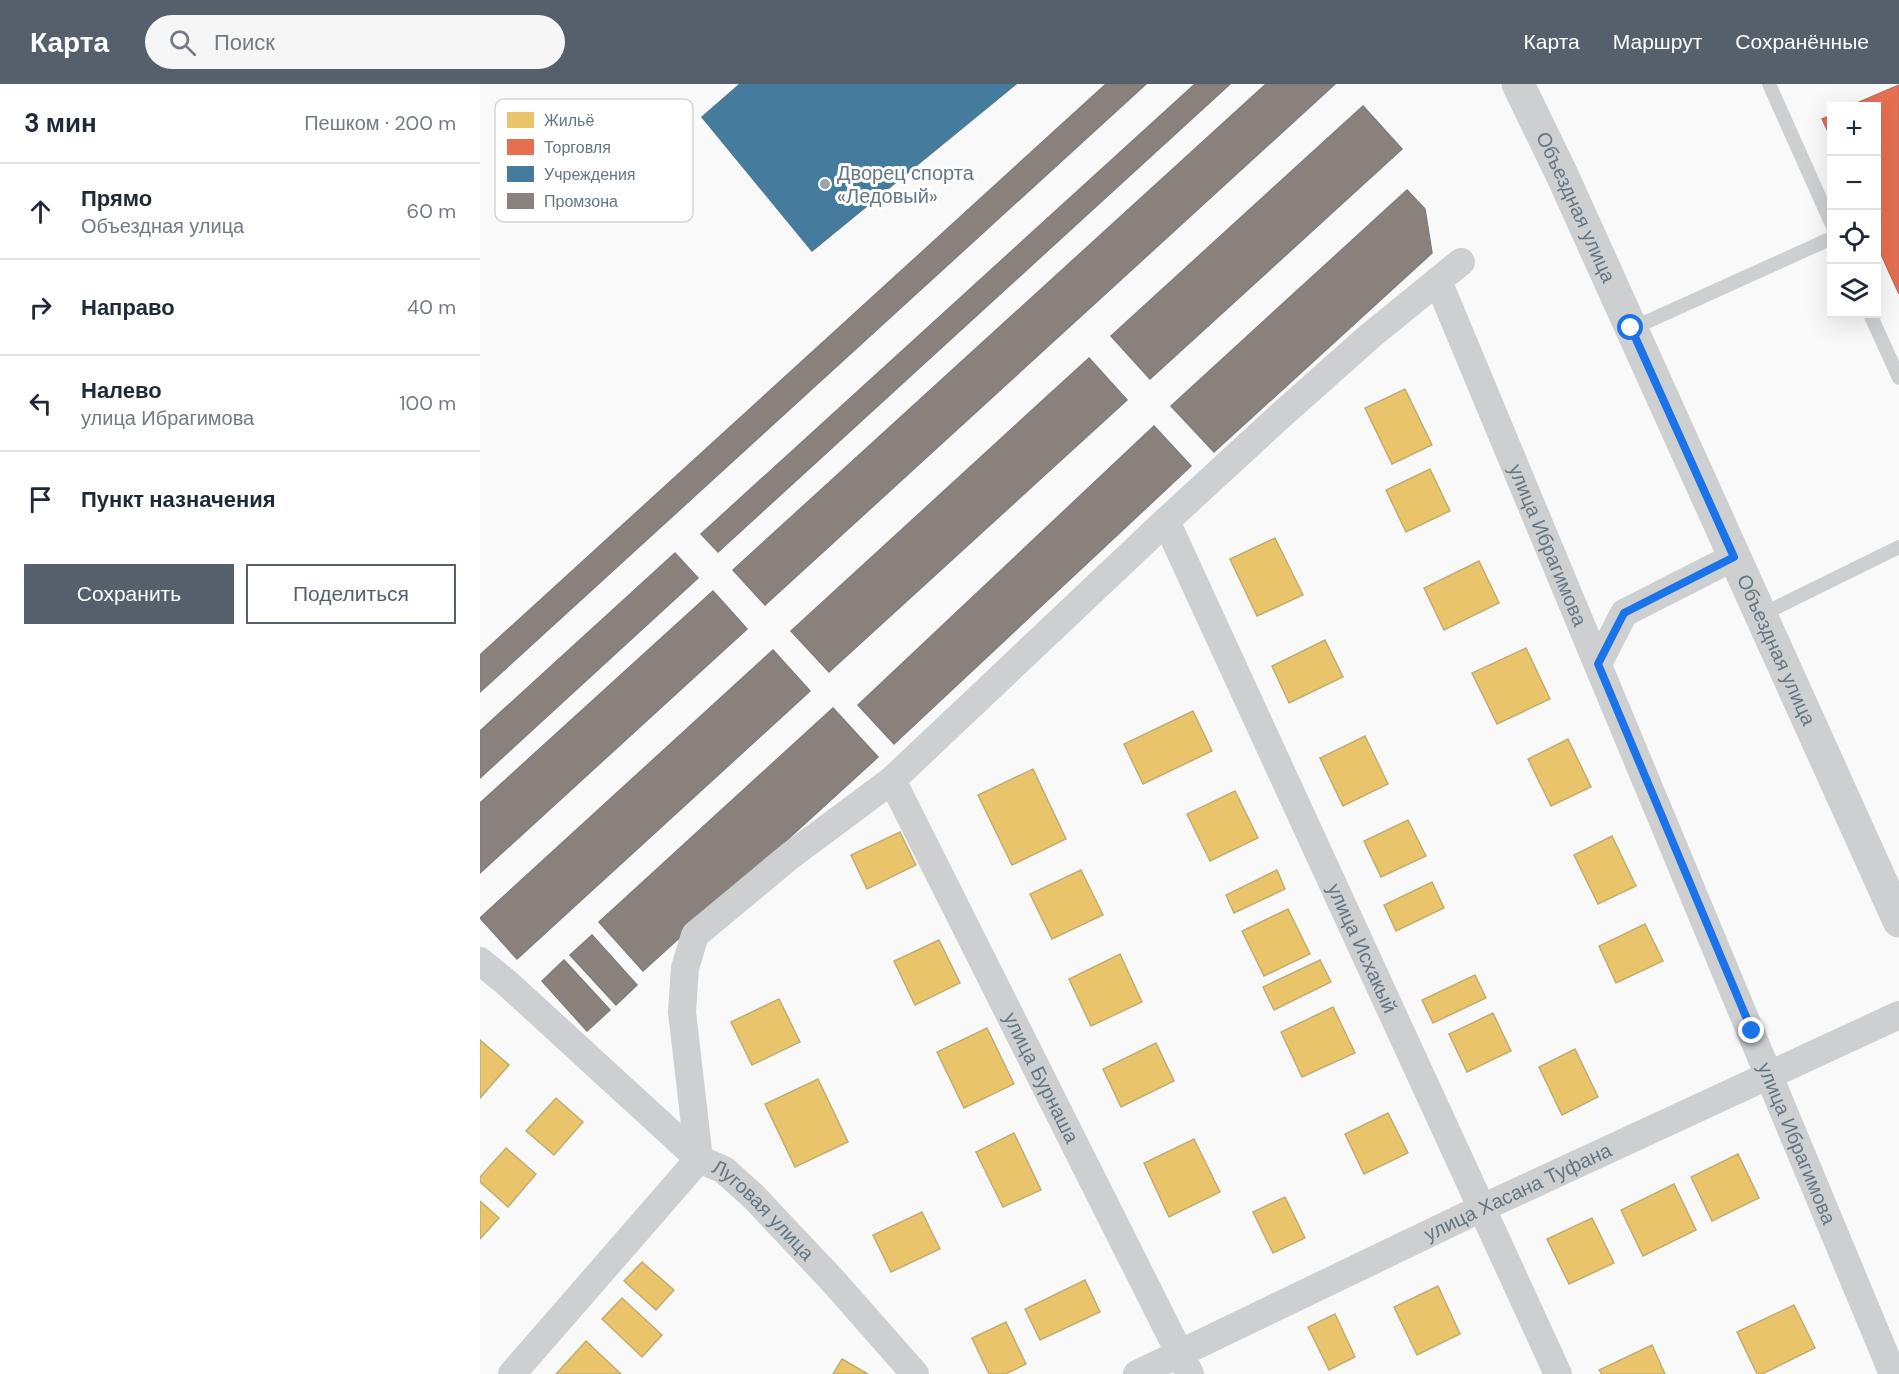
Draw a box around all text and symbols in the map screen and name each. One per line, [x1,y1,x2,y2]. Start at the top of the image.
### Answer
search box [145,15,565,69]
text: Карта [30,24,109,61]
icon: search [166,26,199,59]
text: Поиск [214,28,275,57]
text: Карта [1524,28,1580,56]
text: Маршрут [1613,28,1702,56]
text: Сохранённые [1735,28,1869,56]
legend [495,99,693,222]
map controls [1827,102,1881,318]
button: + [1827,102,1881,156]
text: 3 мин [24,106,97,140]
text: Пешком · 200 m [304,110,456,136]
text: Жильё [544,110,594,131]
street label: Объездная улица [1530,127,1622,287]
text: Торговля [544,137,611,158]
button: − [1827,156,1881,210]
place label: Дворец спорта «Ледовый» [837,160,975,209]
text: Учреждения [544,164,636,185]
marker: Дворец спорта «Ледовый» [818,177,832,191]
text: Прямо [81,184,152,213]
text: Промзона [544,191,618,212]
icon: ahead [24,195,57,228]
text: 60 m [407,198,456,224]
button: locate [1827,210,1881,264]
text: Объездная улица [81,213,244,239]
button: layers [1827,264,1881,318]
icon: right [24,291,57,324]
text: Направо [81,293,175,322]
text: 40 m [407,294,456,320]
route start [1617,314,1643,340]
text: Налево [81,376,162,405]
icon: left [24,387,57,420]
text: 100 m [399,390,456,416]
text: улица Ибрагимова [81,405,254,431]
street label: улица Ибрагимова [1503,460,1594,631]
icon: arrive [24,483,57,516]
text: Пункт назначения [81,485,276,514]
button: Сохранить [24,564,234,624]
button: Поделиться [246,564,456,624]
street label: Объездная улица [1731,570,1822,730]
street label: улица Исхакый [1321,879,1403,1017]
street label: улица Бурнаша [998,1008,1085,1148]
route end [1738,1017,1764,1043]
street label: улица Ибрагимова [1752,1058,1843,1229]
street label: улица Хасана Туфана [1420,1137,1616,1247]
street label: Луговая улица [708,1154,821,1267]

